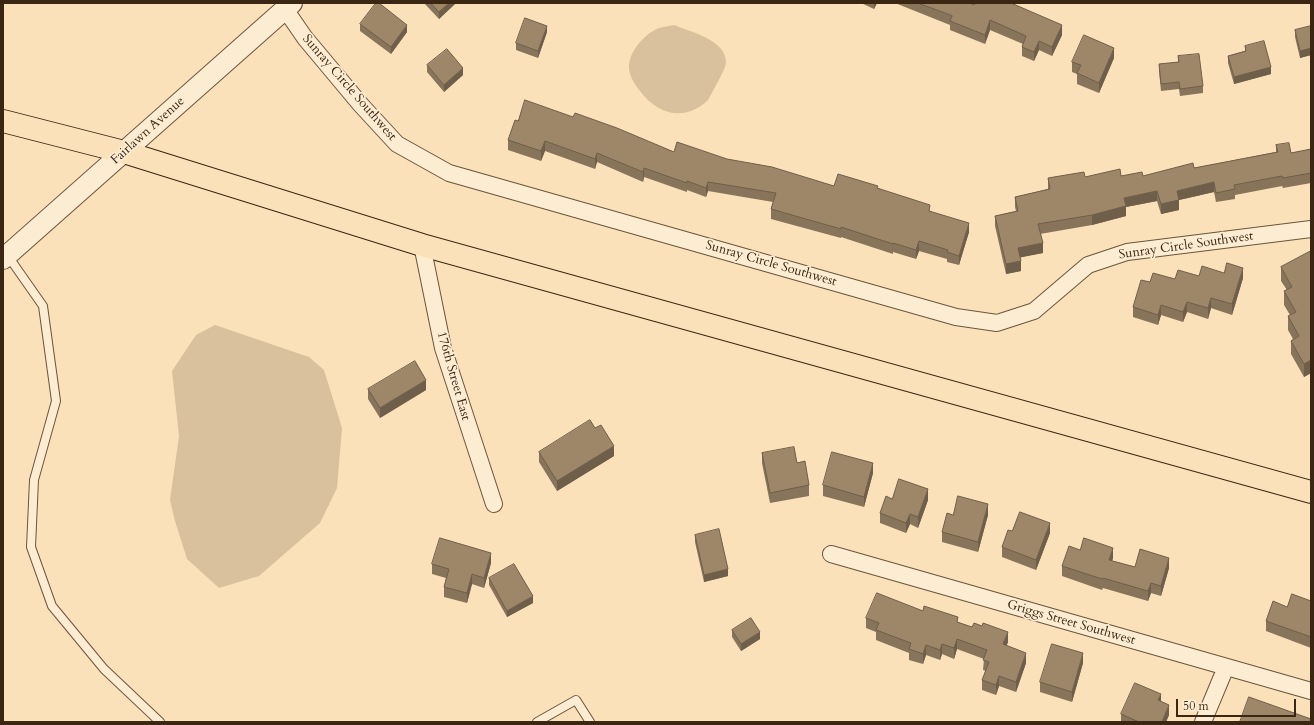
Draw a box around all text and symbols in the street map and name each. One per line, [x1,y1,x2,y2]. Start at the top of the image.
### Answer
street label: Sunray Circle Southwest [299,32,399,144]
street label: Fairlawn Avenue [108,94,188,168]
street label: Sunray Circle Southwest [1118,229,1254,263]
street label: Sunray Circle Southwest [704,238,838,290]
street label: 176th Street East [433,330,473,422]
street label: Griggs Street Southwest [1005,597,1137,649]
scale bar [1178,691,1298,717]
text: 50 m [1183,698,1209,714]

